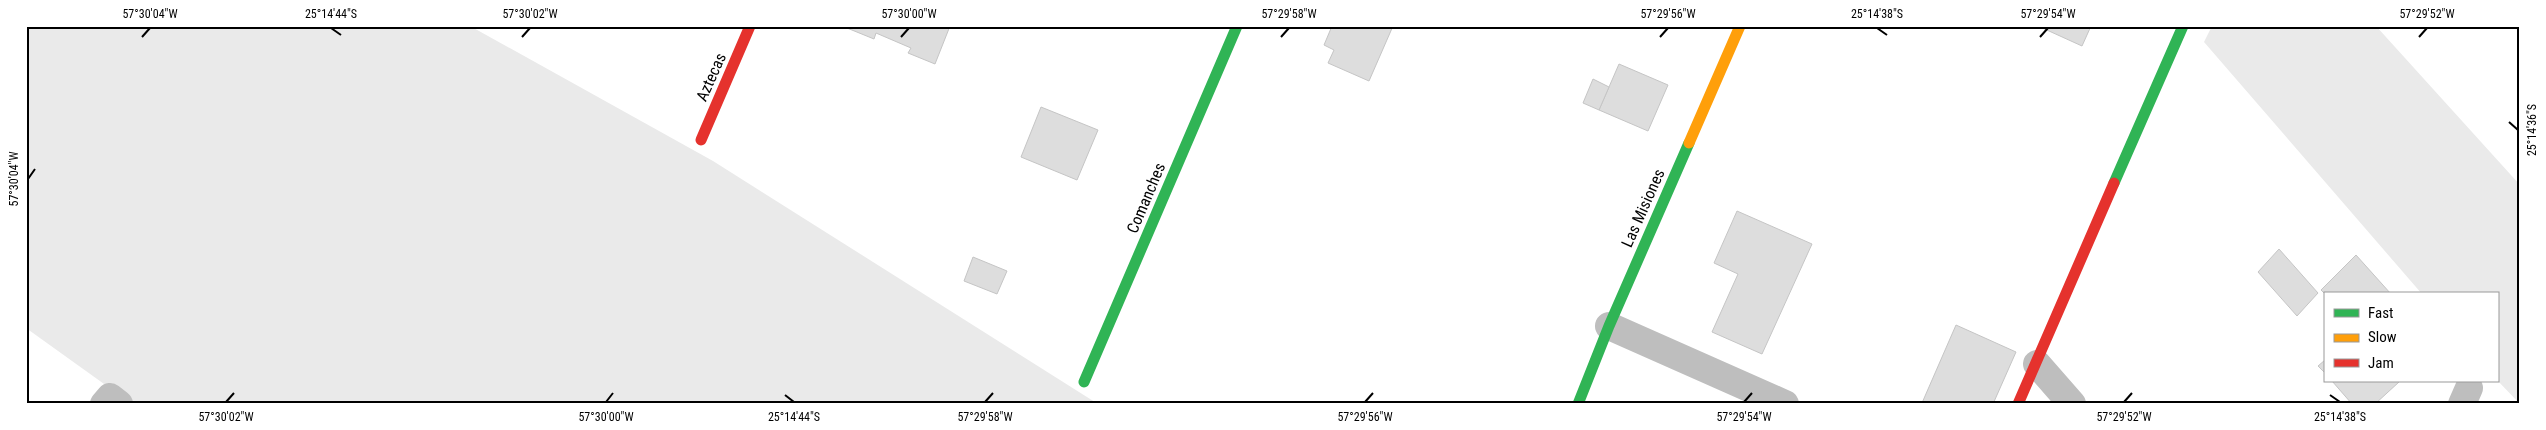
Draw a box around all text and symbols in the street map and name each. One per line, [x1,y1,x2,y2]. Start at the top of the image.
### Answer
text: 57°30'04"W [122,7,178,21]
text: 25°14'44"S [305,7,357,21]
text: 57°30'02"W [502,7,558,21]
text: 57°30'00"W [881,7,937,21]
text: 57°29'58"W [1261,7,1317,21]
text: 57°29'56"W [1640,7,1696,21]
text: 25°14'38"S [1851,7,1903,21]
text: 57°29'54"W [2020,7,2076,21]
text: 57°29'52"W [2399,7,2455,21]
street label: Aztecas [692,50,730,104]
text: 25°14'36"S [2525,104,2539,156]
text: 57°30'04"W [7,151,21,207]
street label: Comanches [1123,160,1169,236]
street label: Las Misiones [1617,166,1669,250]
legend [2324,292,2498,382]
text: Fast [2368,304,2393,322]
text: Slow [2368,328,2397,346]
text: Jam [2368,354,2394,372]
text: 57°30'02"W [198,410,254,424]
text: 57°30'00"W [578,410,634,424]
text: 25°14'44"S [768,410,820,424]
text: 57°29'58"W [957,410,1013,424]
text: 57°29'56"W [1337,410,1393,424]
text: 57°29'54"W [1716,410,1772,424]
text: 57°29'52"W [2096,410,2152,424]
text: 25°14'38"S [2314,410,2366,424]

